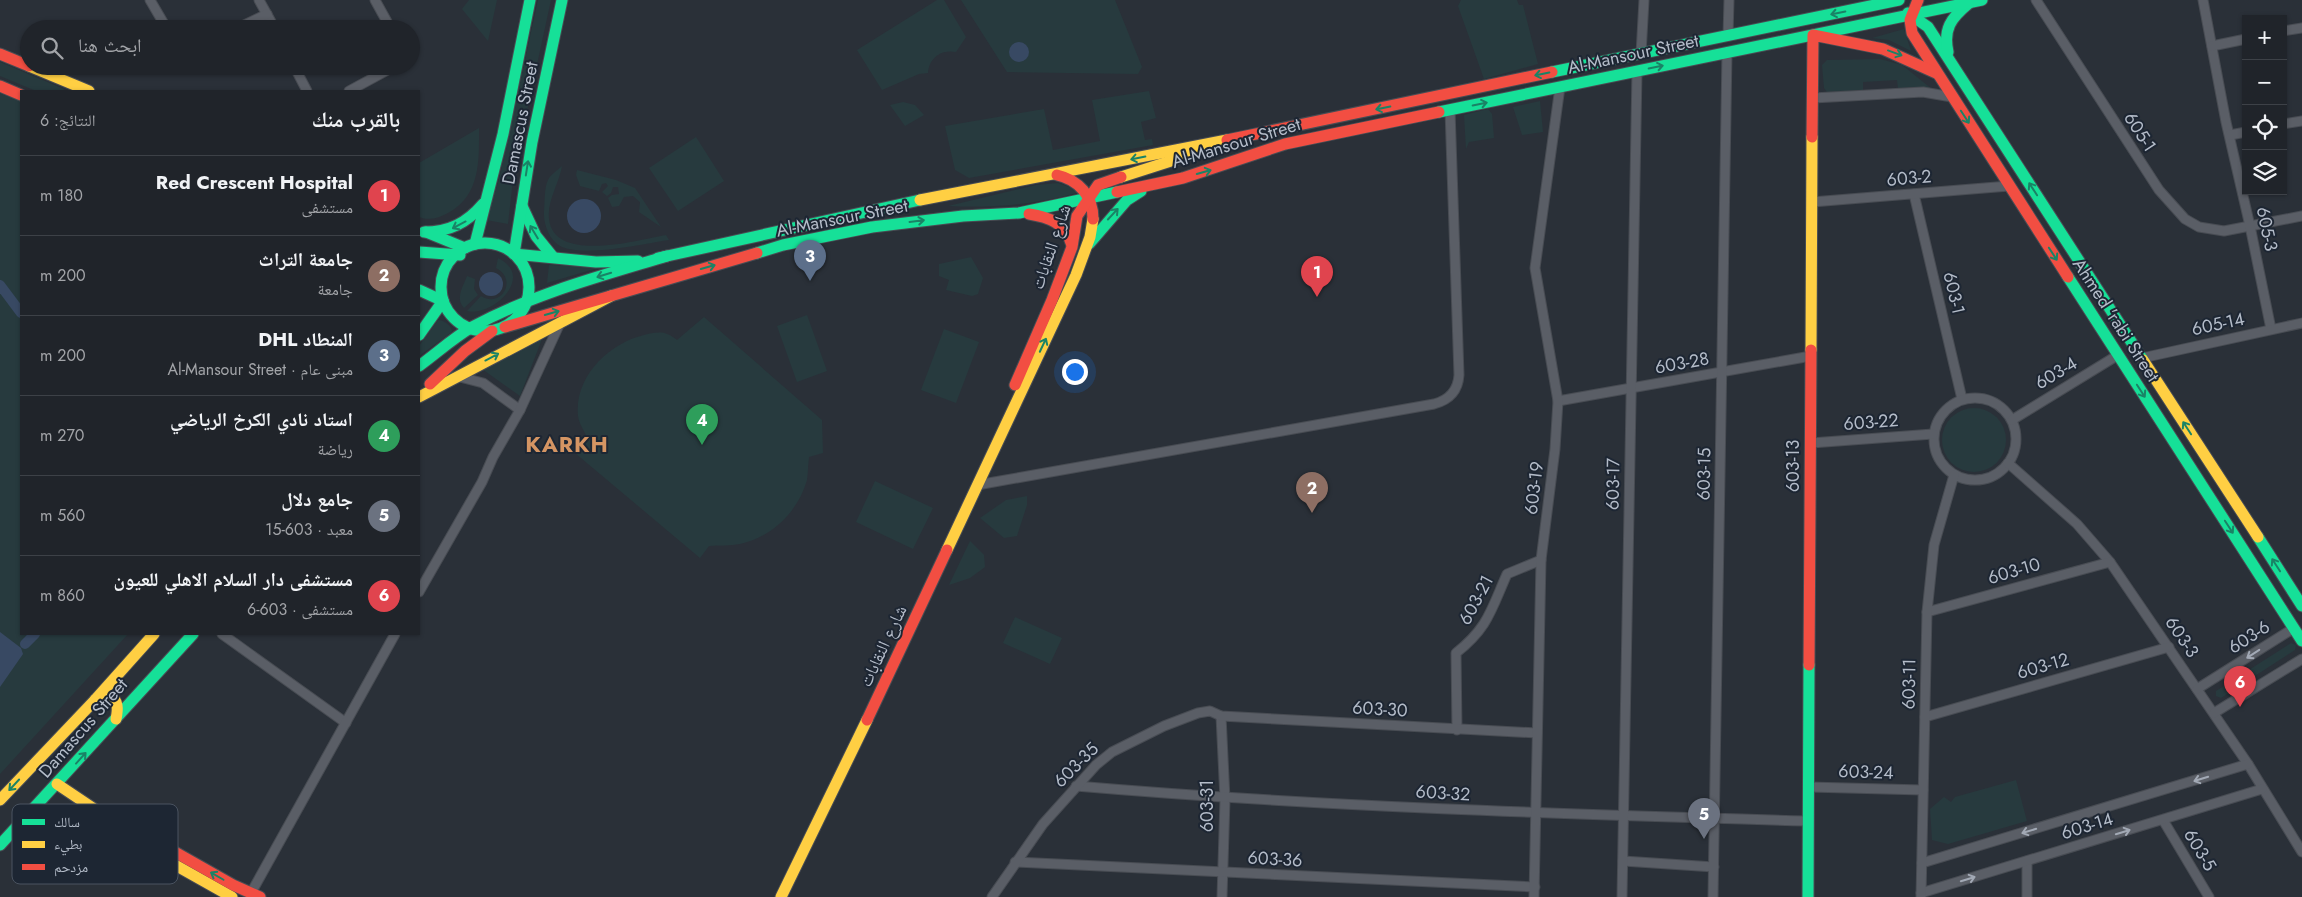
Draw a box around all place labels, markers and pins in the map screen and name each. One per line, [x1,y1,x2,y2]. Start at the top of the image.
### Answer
pin: 3 [794,240,826,281]
pin: 1 [1301,256,1333,297]
pin: 4 [686,404,718,445]
pin: 2 [1296,472,1328,513]
pin: 6 [2224,666,2256,707]
pin: 5 [1688,798,1720,839]

